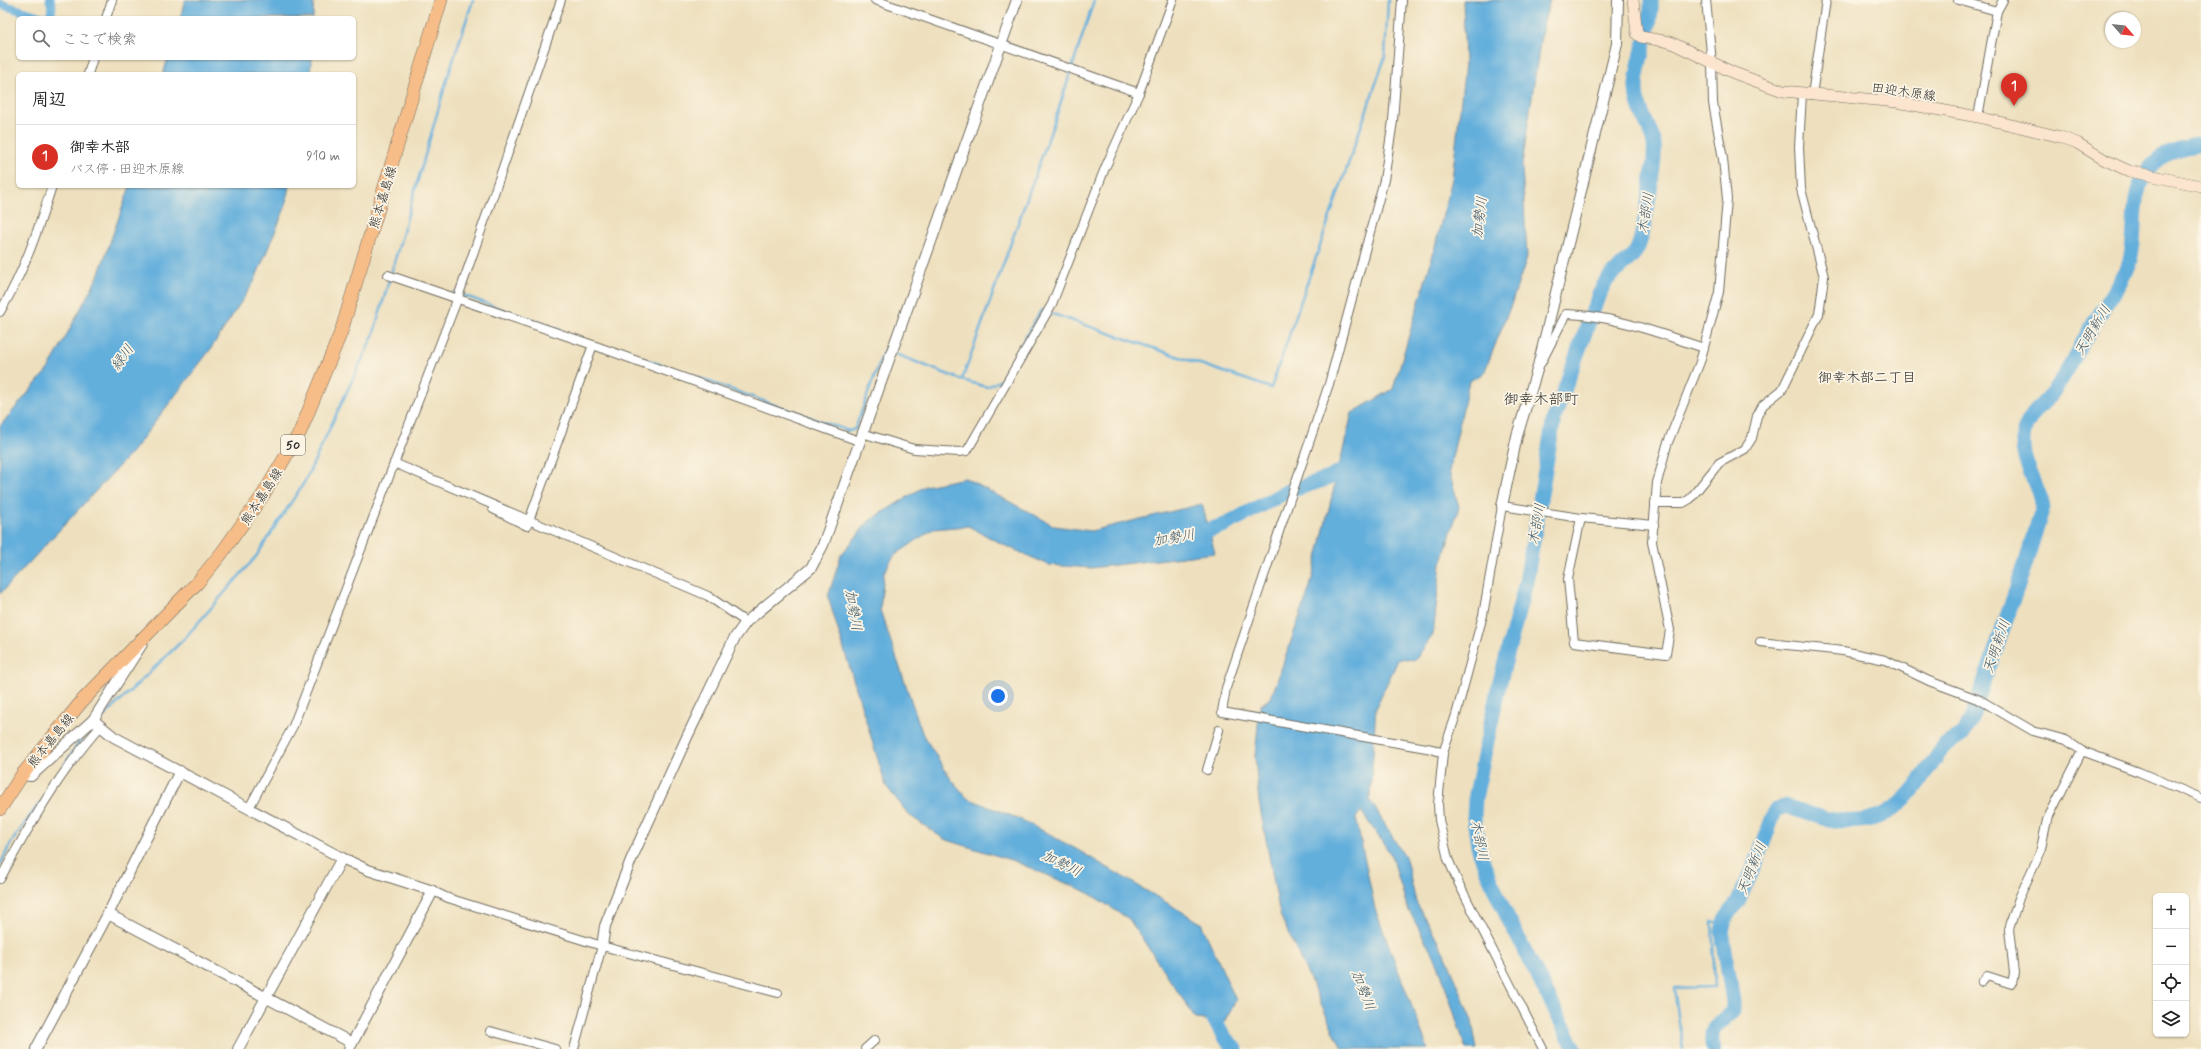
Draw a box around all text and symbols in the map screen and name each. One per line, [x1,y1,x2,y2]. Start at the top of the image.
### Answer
north arrow [2105,12,2141,48]
search box [16,16,356,60]
icon: search [30,27,52,49]
text: ここで検索 [62,30,137,50]
pin: 1 [2001,73,2027,106]
street label: 田迎木原線 [1870,80,1938,106]
text: 周辺 [32,89,66,111]
text: 御幸木部 [70,138,130,158]
text: 1 [42,148,48,165]
text: 910 m [306,148,340,165]
text: バス停 · 田迎木原線 [70,161,184,178]
street label: 熊本嘉島線 [366,163,401,231]
water label: 木部川 [1634,191,1658,235]
water label: 加勢川 [1469,195,1491,239]
water label: 天明新川 [2071,302,2115,359]
water label: 緑川 [107,341,138,374]
district label: 御幸木部二丁目 [1818,369,1916,387]
district label: 御幸木部町 [1503,390,1579,410]
road number: 50 [281,435,305,455]
street label: 熊本嘉島線 [237,464,288,529]
water label: 木部川 [1524,502,1549,546]
water label: 加勢川 [1152,525,1196,550]
water label: 加勢川 [841,588,866,632]
water label: 天明新川 [1979,617,2015,676]
your location [988,686,1008,706]
street label: 熊本嘉島線 [24,710,79,772]
water label: 木部川 [1466,818,1492,863]
water label: 天明新川 [1733,839,1771,898]
water label: 加勢川 [1039,847,1084,881]
map controls [2153,893,2189,1037]
button: + [2153,893,2189,929]
button: − [2153,929,2189,965]
button: locate [2153,965,2189,1001]
water label: 加勢川 [1347,968,1379,1013]
button: layers [2153,1001,2189,1037]

